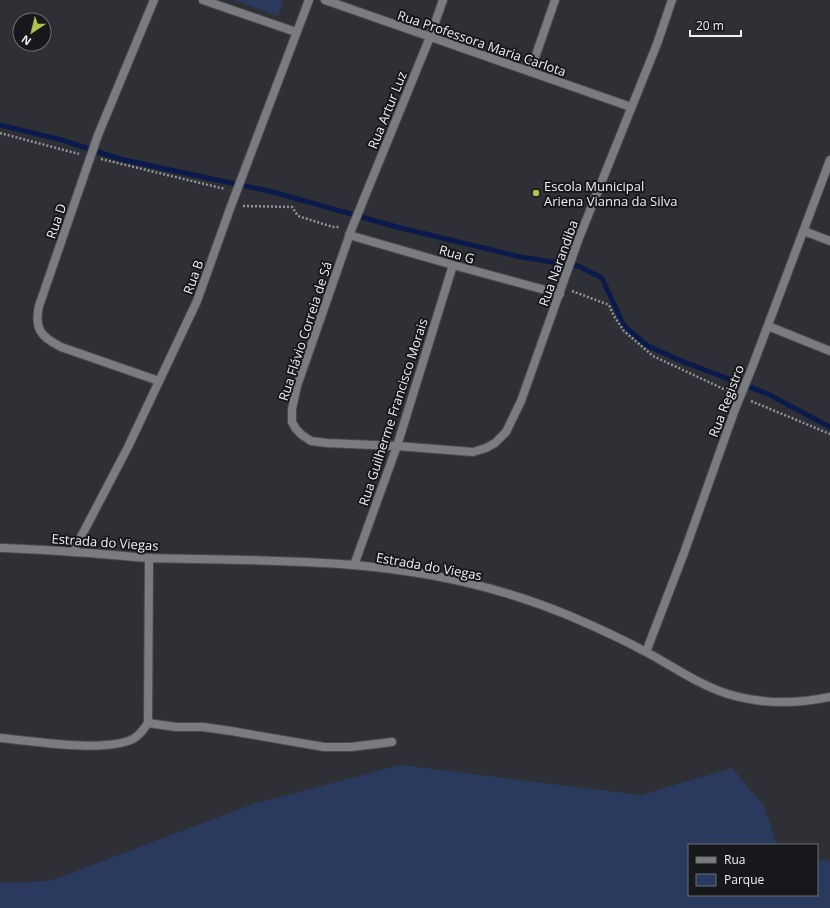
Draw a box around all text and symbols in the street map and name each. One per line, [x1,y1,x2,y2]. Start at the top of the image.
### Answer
street label: Rua Professora Maria Carlota [395,6,569,80]
north arrow [12,12,52,52]
scale bar [690,12,741,38]
text: 20 m [696,17,724,34]
text: N [18,32,34,49]
street label: Rua Artur Luz [363,68,411,152]
place label: Escola Municipal Ariena Vianna da Silva [544,177,677,210]
marker: Escola Municipal Ariena Vianna da Silva [531,188,541,198]
street label: Rua D [42,201,70,241]
street label: Rua Narandiba [534,217,582,309]
street label: Rua G [437,240,477,268]
street label: Rua B [179,257,207,297]
street label: Rua Flávio Correia de Sá [274,259,336,403]
street label: Rua Guilherme Francisco Morais [354,316,432,508]
street label: Rua Registro [704,362,748,440]
street label: Estrada do Viegas [51,529,159,555]
street label: Estrada do Viegas [375,548,483,584]
legend [688,844,818,896]
text: Rua [724,851,745,868]
text: Parque [724,871,764,888]

